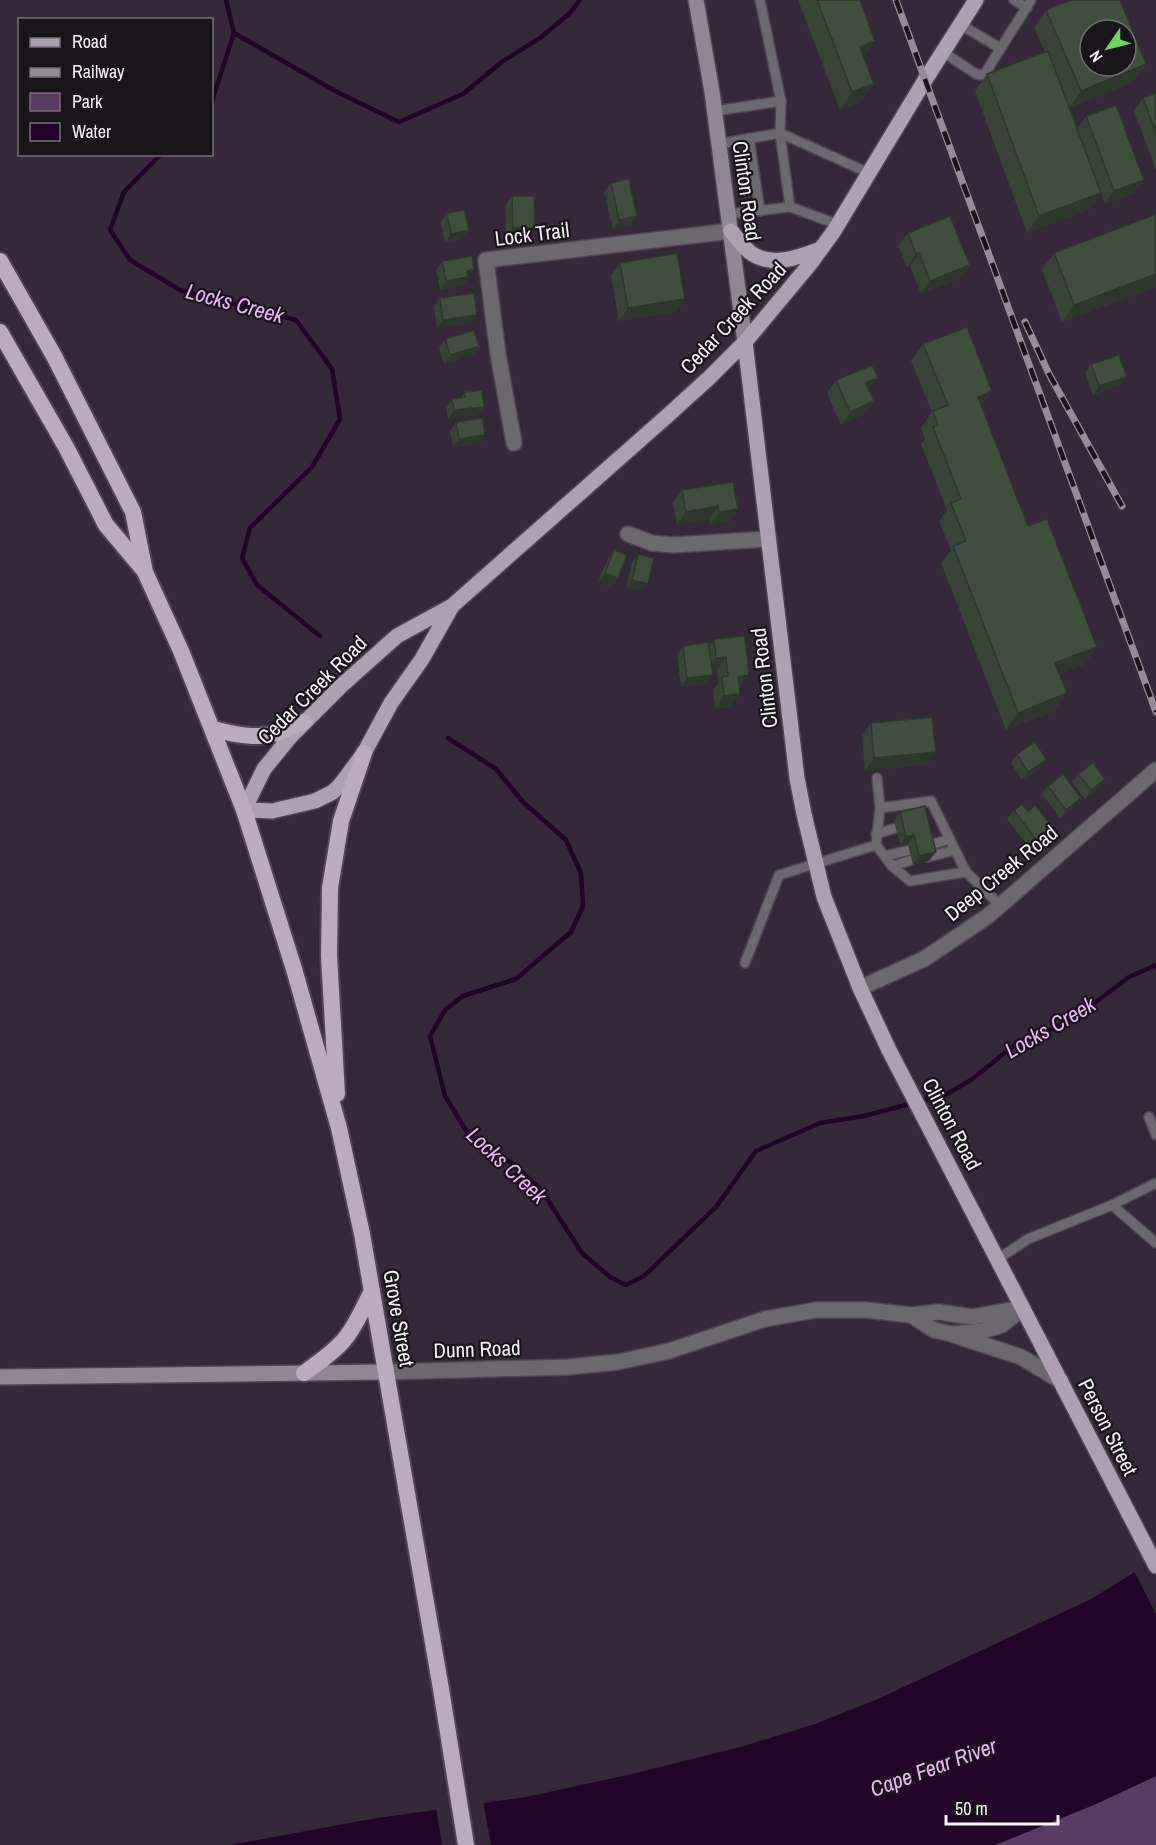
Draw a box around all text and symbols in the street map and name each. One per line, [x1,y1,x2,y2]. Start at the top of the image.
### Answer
legend [18,18,213,156]
north arrow [1078,18,1138,78]
text: Road [72,29,107,54]
text: N [1084,46,1107,67]
text: Railway [72,59,125,84]
text: Park [72,89,103,114]
text: Water [72,119,111,144]
street label: Clinton Road [726,139,768,243]
street label: Lock Trail [493,215,571,253]
street label: Cedar Creek Road [673,256,793,380]
water label: Locks Creek [183,276,288,331]
street label: Clinton Road [743,626,785,730]
street label: Cedar Creek Road [251,629,373,751]
street label: Deep Creek Road [938,818,1064,928]
water label: Locks Creek [999,988,1102,1065]
street label: Clinton Road [916,1073,988,1175]
water label: Locks Creek [460,1120,555,1211]
street label: Grove Street [376,1267,422,1369]
street label: Dunn Road [433,1333,521,1365]
street label: Person Street [1071,1374,1145,1481]
water label: Cape Fear River [866,1730,1001,1804]
scale bar [946,1788,1058,1826]
text: 50 m [955,1796,988,1821]

